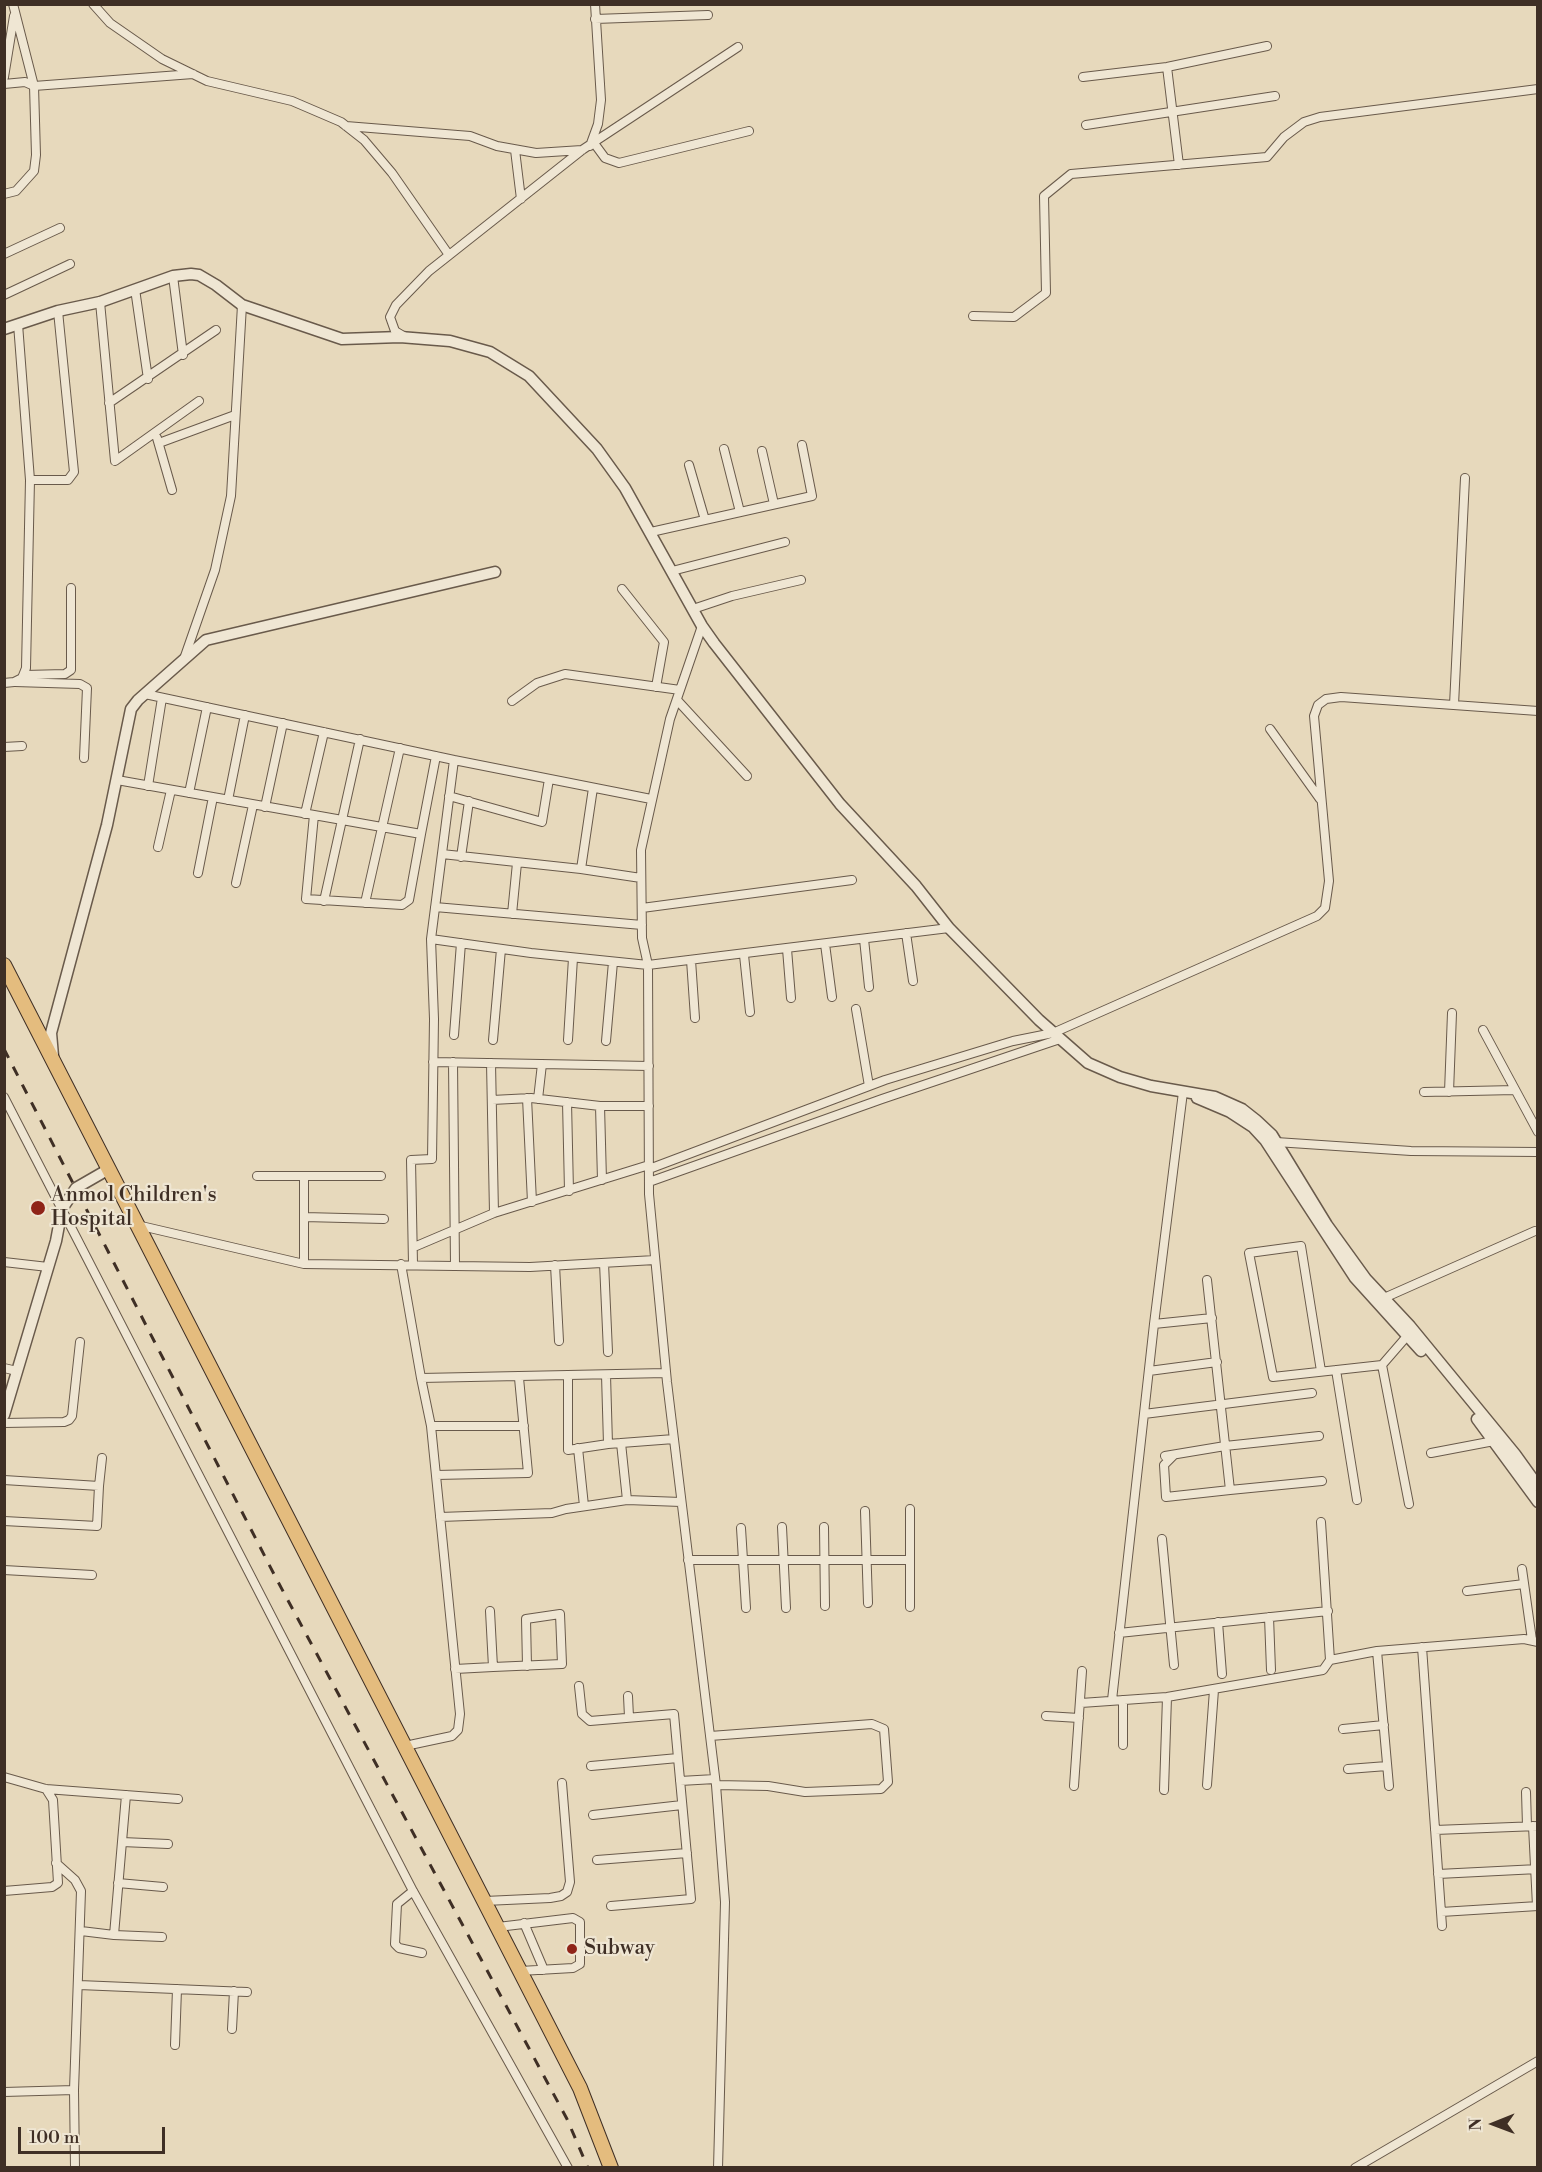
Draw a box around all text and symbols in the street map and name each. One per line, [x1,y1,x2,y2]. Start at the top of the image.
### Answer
place label: Anmol Children's Hospital [51,1183,217,1233]
marker: Anmol Children's Hospital [29,1199,47,1217]
place label: Subway [584,1936,655,1962]
marker: Subway [565,1942,579,1956]
north arrow [1464,2094,1524,2154]
scale bar [21,2115,168,2153]
text: N [1466,2118,1486,2131]
text: 100 m [29,2126,80,2149]

